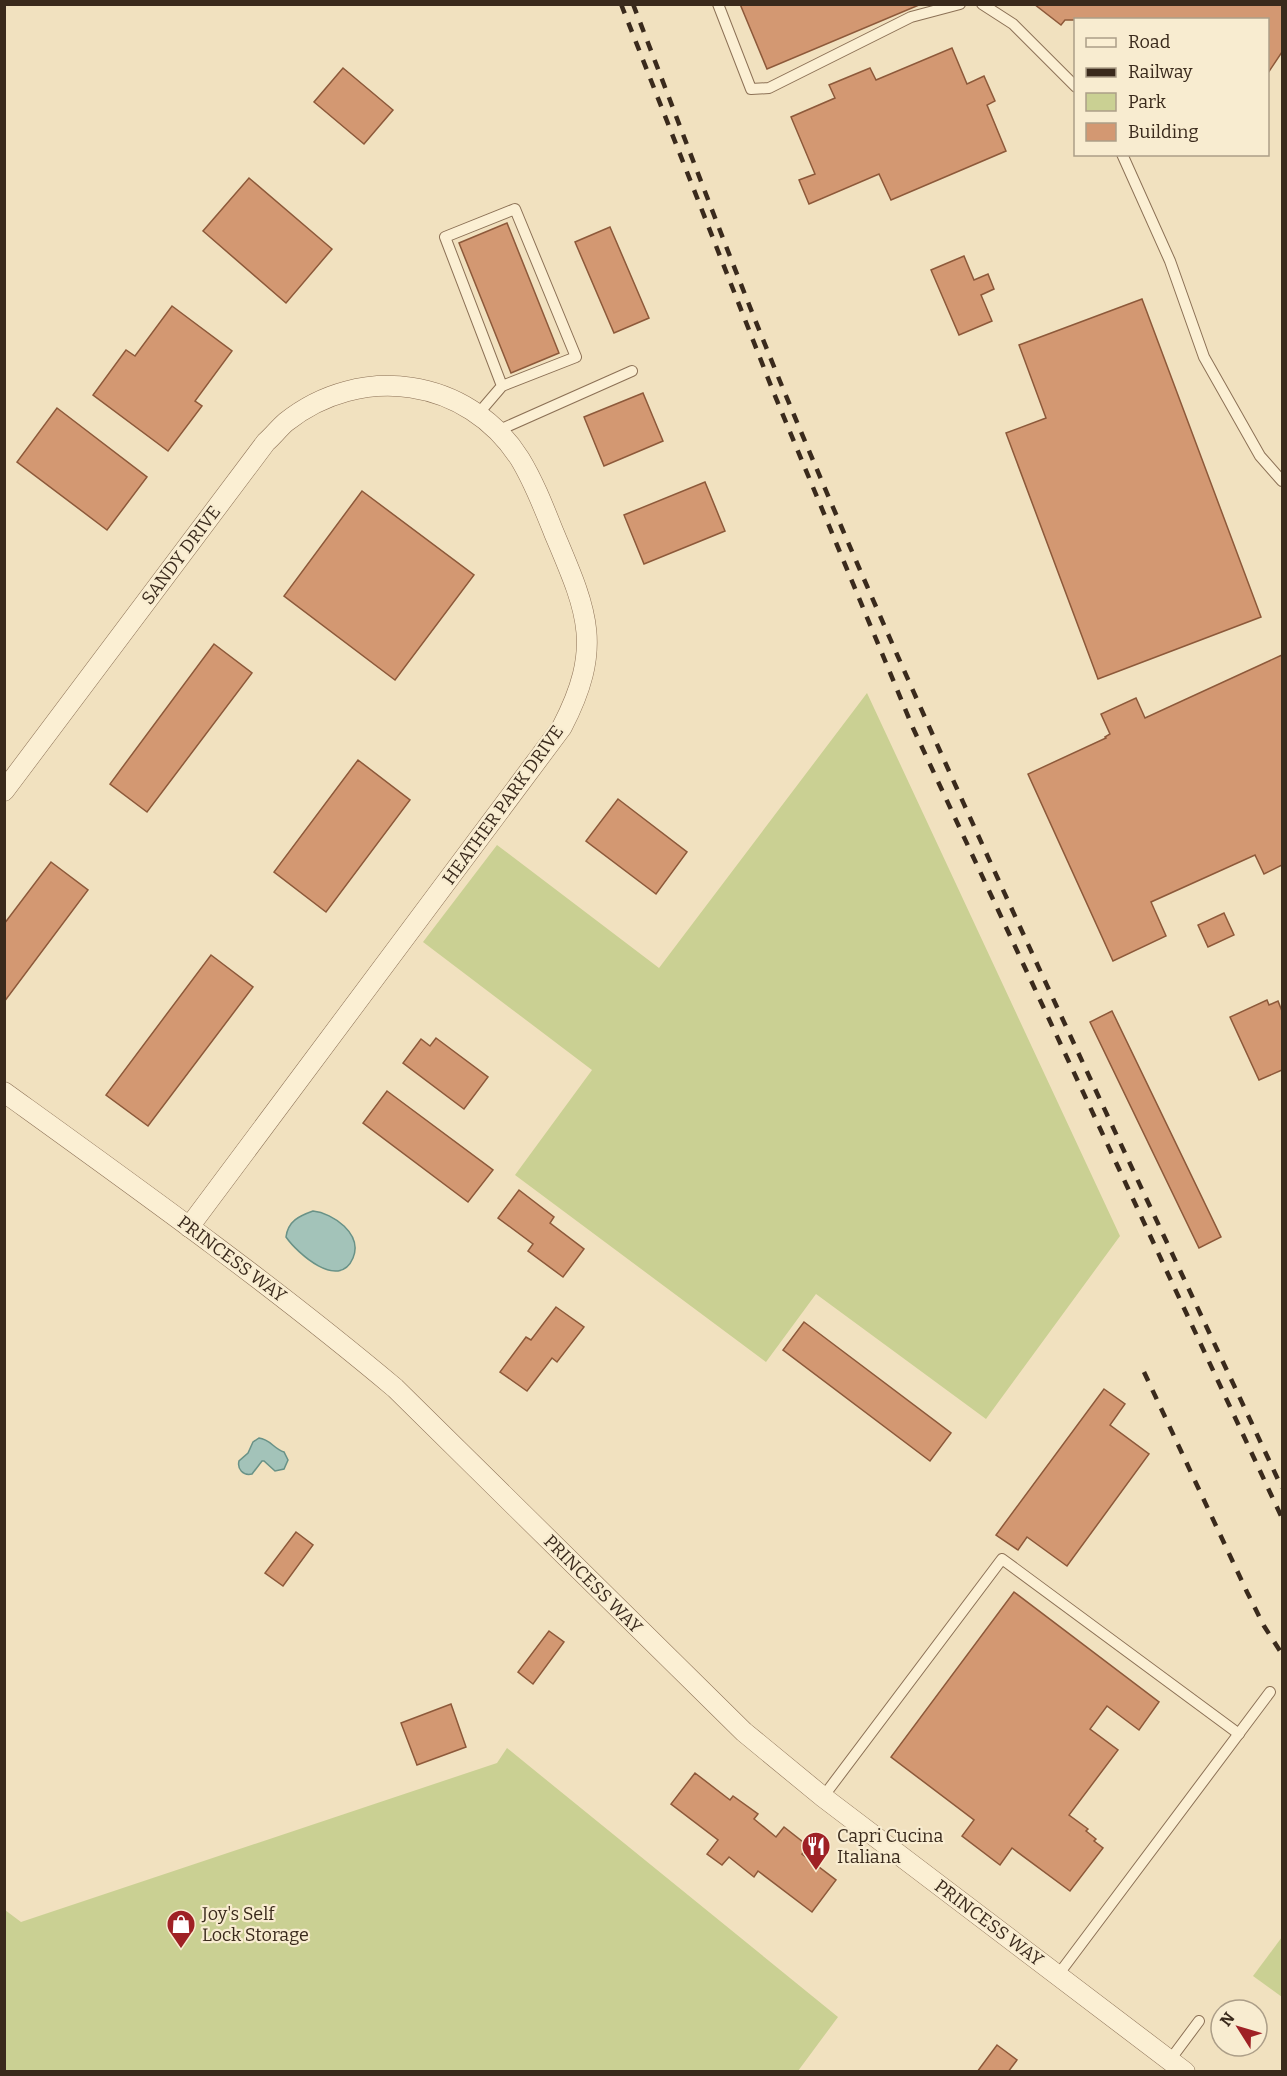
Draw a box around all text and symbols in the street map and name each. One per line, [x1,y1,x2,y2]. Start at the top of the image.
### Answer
legend [1074,18,1269,156]
text: Road [1128,31,1171,53]
text: Railway [1128,61,1193,83]
text: Park [1128,91,1167,113]
text: Building [1128,121,1199,143]
street label: SANDY DRIVE [137,501,225,609]
street label: HEATHER PARK DRIVE [438,721,568,889]
street label: PRINCESS WAY [173,1211,291,1307]
street label: PRINCESS WAY [539,1530,647,1638]
place label: Capri Cucina Italiana [837,1825,943,1868]
restaurant icon: Capri Cucina Italiana [800,1830,832,1872]
street label: PRINCESS WAY [930,1875,1048,1971]
place label: Joy's Self Lock Storage [201,1903,309,1946]
shop icon: Joy's Self Lock Storage [165,1908,197,1950]
north arrow [1209,1998,1269,2058]
text: N [1216,2009,1239,2030]

